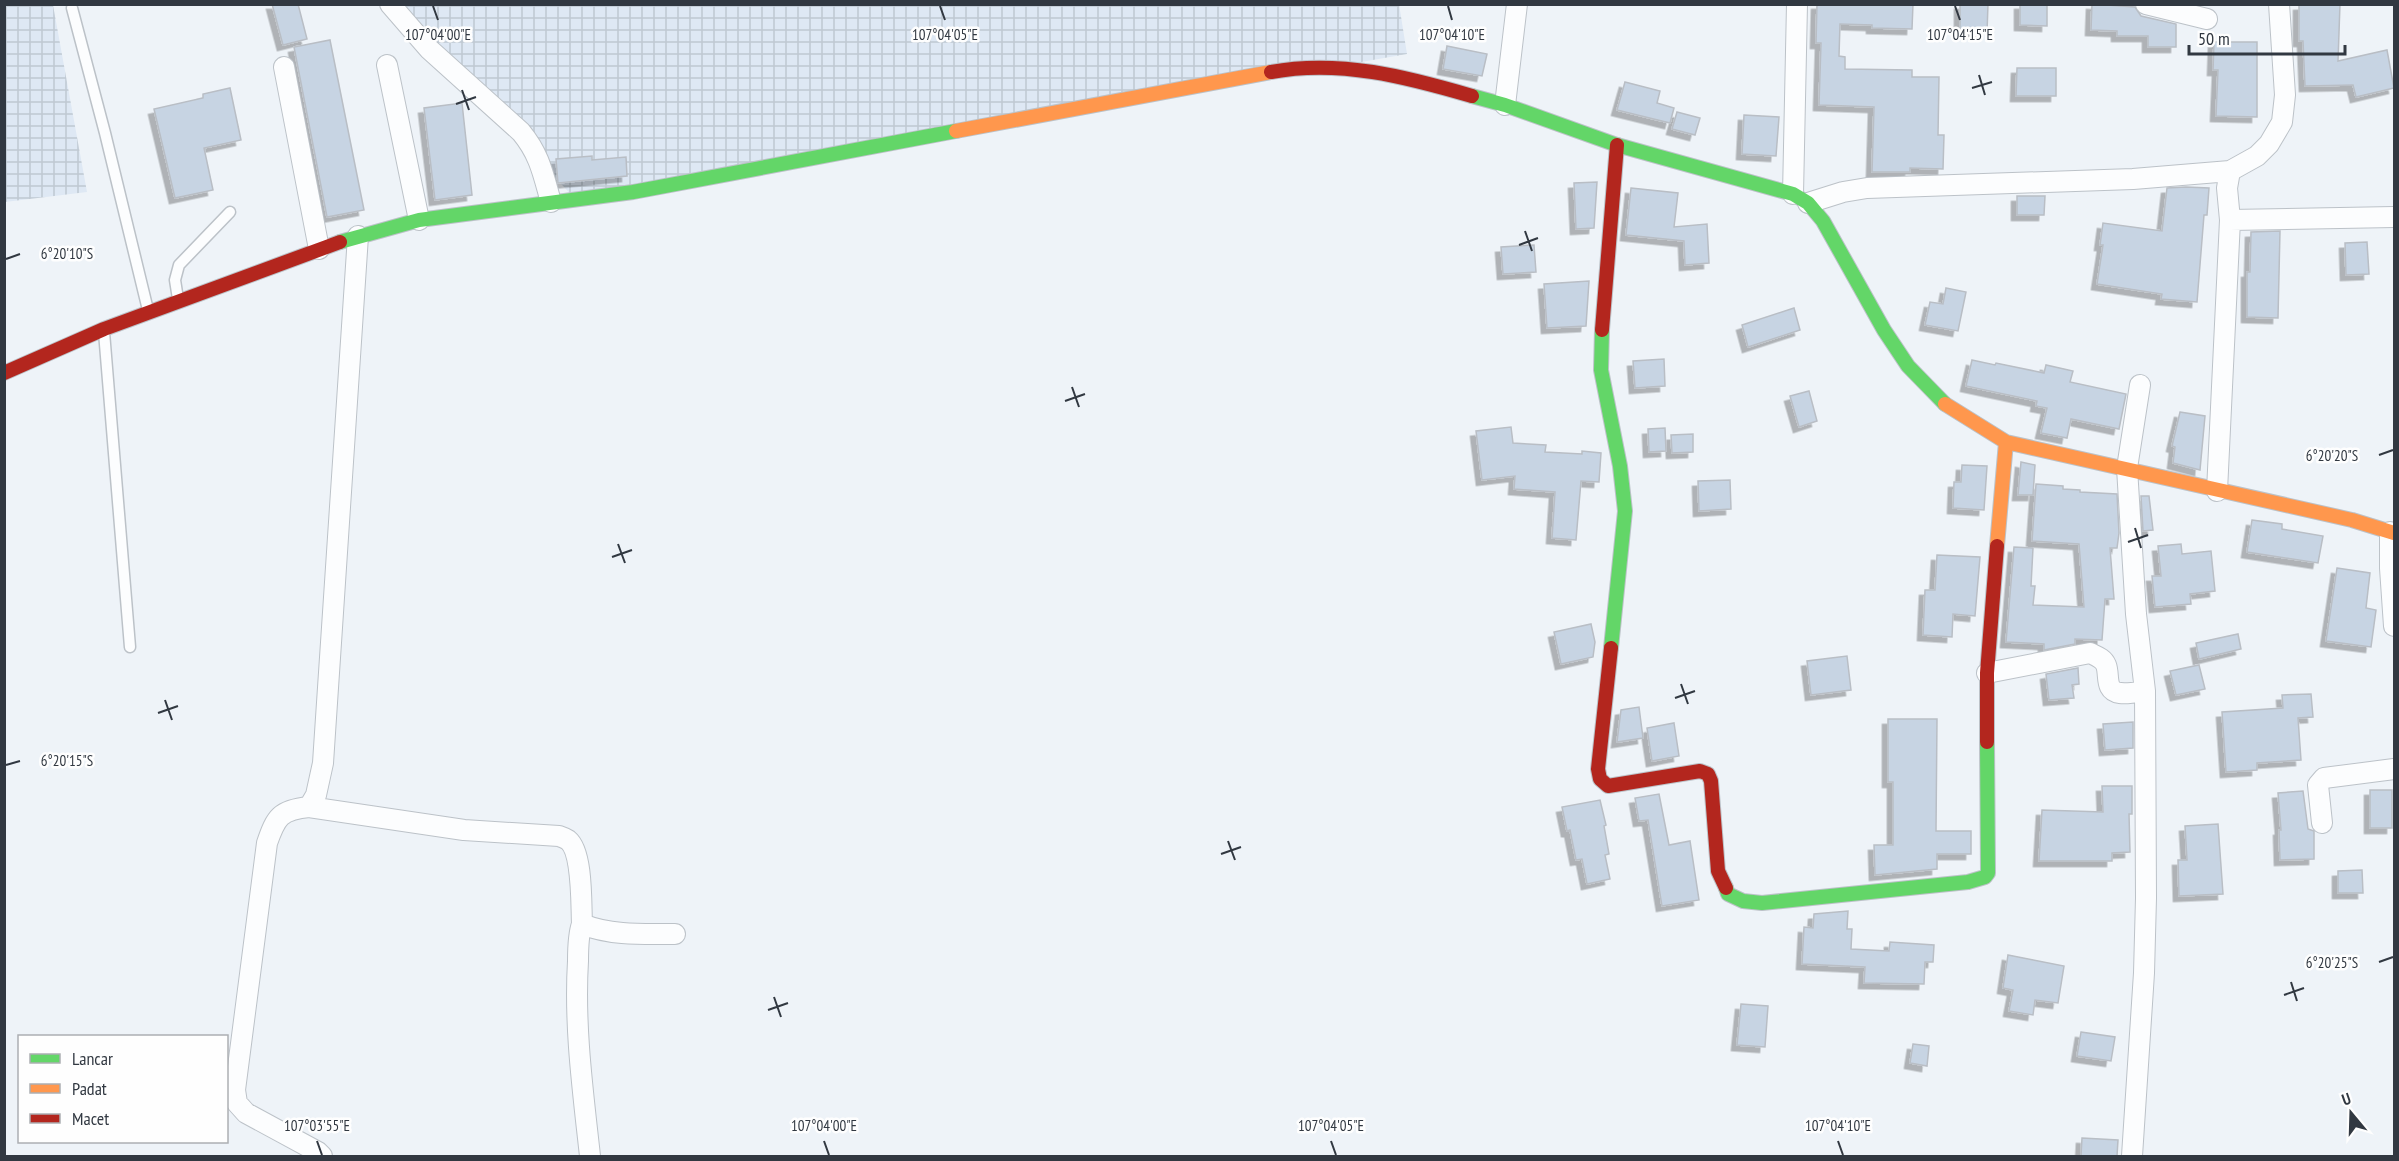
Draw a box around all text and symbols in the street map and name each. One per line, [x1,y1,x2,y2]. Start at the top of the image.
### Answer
scale bar [2189,18,2345,56]
text: 107°04'00"E [405,25,471,44]
text: 107°04'05"E [912,25,978,44]
text: 107°04'10"E [1419,25,1485,44]
text: 107°04'15"E [1927,25,1993,44]
text: 50 m [2198,27,2230,50]
text: 6°20'10"S [41,244,93,263]
text: 6°20'20"S [2306,446,2358,465]
text: 6°20'15"S [41,751,93,770]
text: 6°20'25"S [2306,953,2358,972]
legend [18,1035,228,1143]
text: Lancar [72,1047,113,1070]
text: Padat [72,1077,107,1100]
north arrow [2321,1083,2381,1143]
text: U [2339,1088,2353,1110]
text: Macet [72,1107,109,1130]
text: 107°03'55"E [284,1116,350,1135]
text: 107°04'00"E [791,1116,857,1135]
text: 107°04'05"E [1298,1116,1364,1135]
text: 107°04'10"E [1805,1116,1871,1135]

